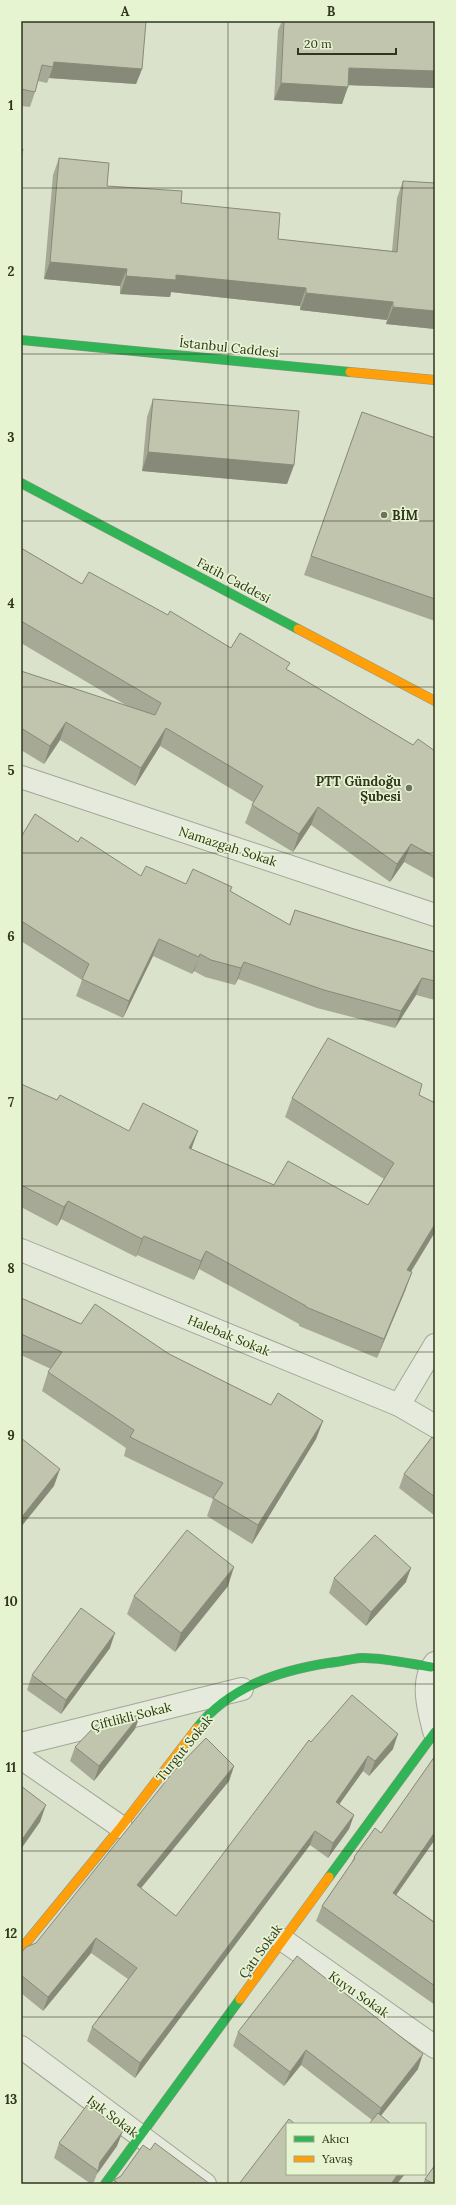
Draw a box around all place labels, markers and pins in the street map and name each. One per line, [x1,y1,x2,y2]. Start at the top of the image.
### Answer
place label: BİM [392,507,418,524]
marker: BİM [379,510,389,520]
place label: PTT Gündoğu Şubesi [316,773,401,805]
marker: PTT Gündoğu Şubesi [404,783,414,793]

